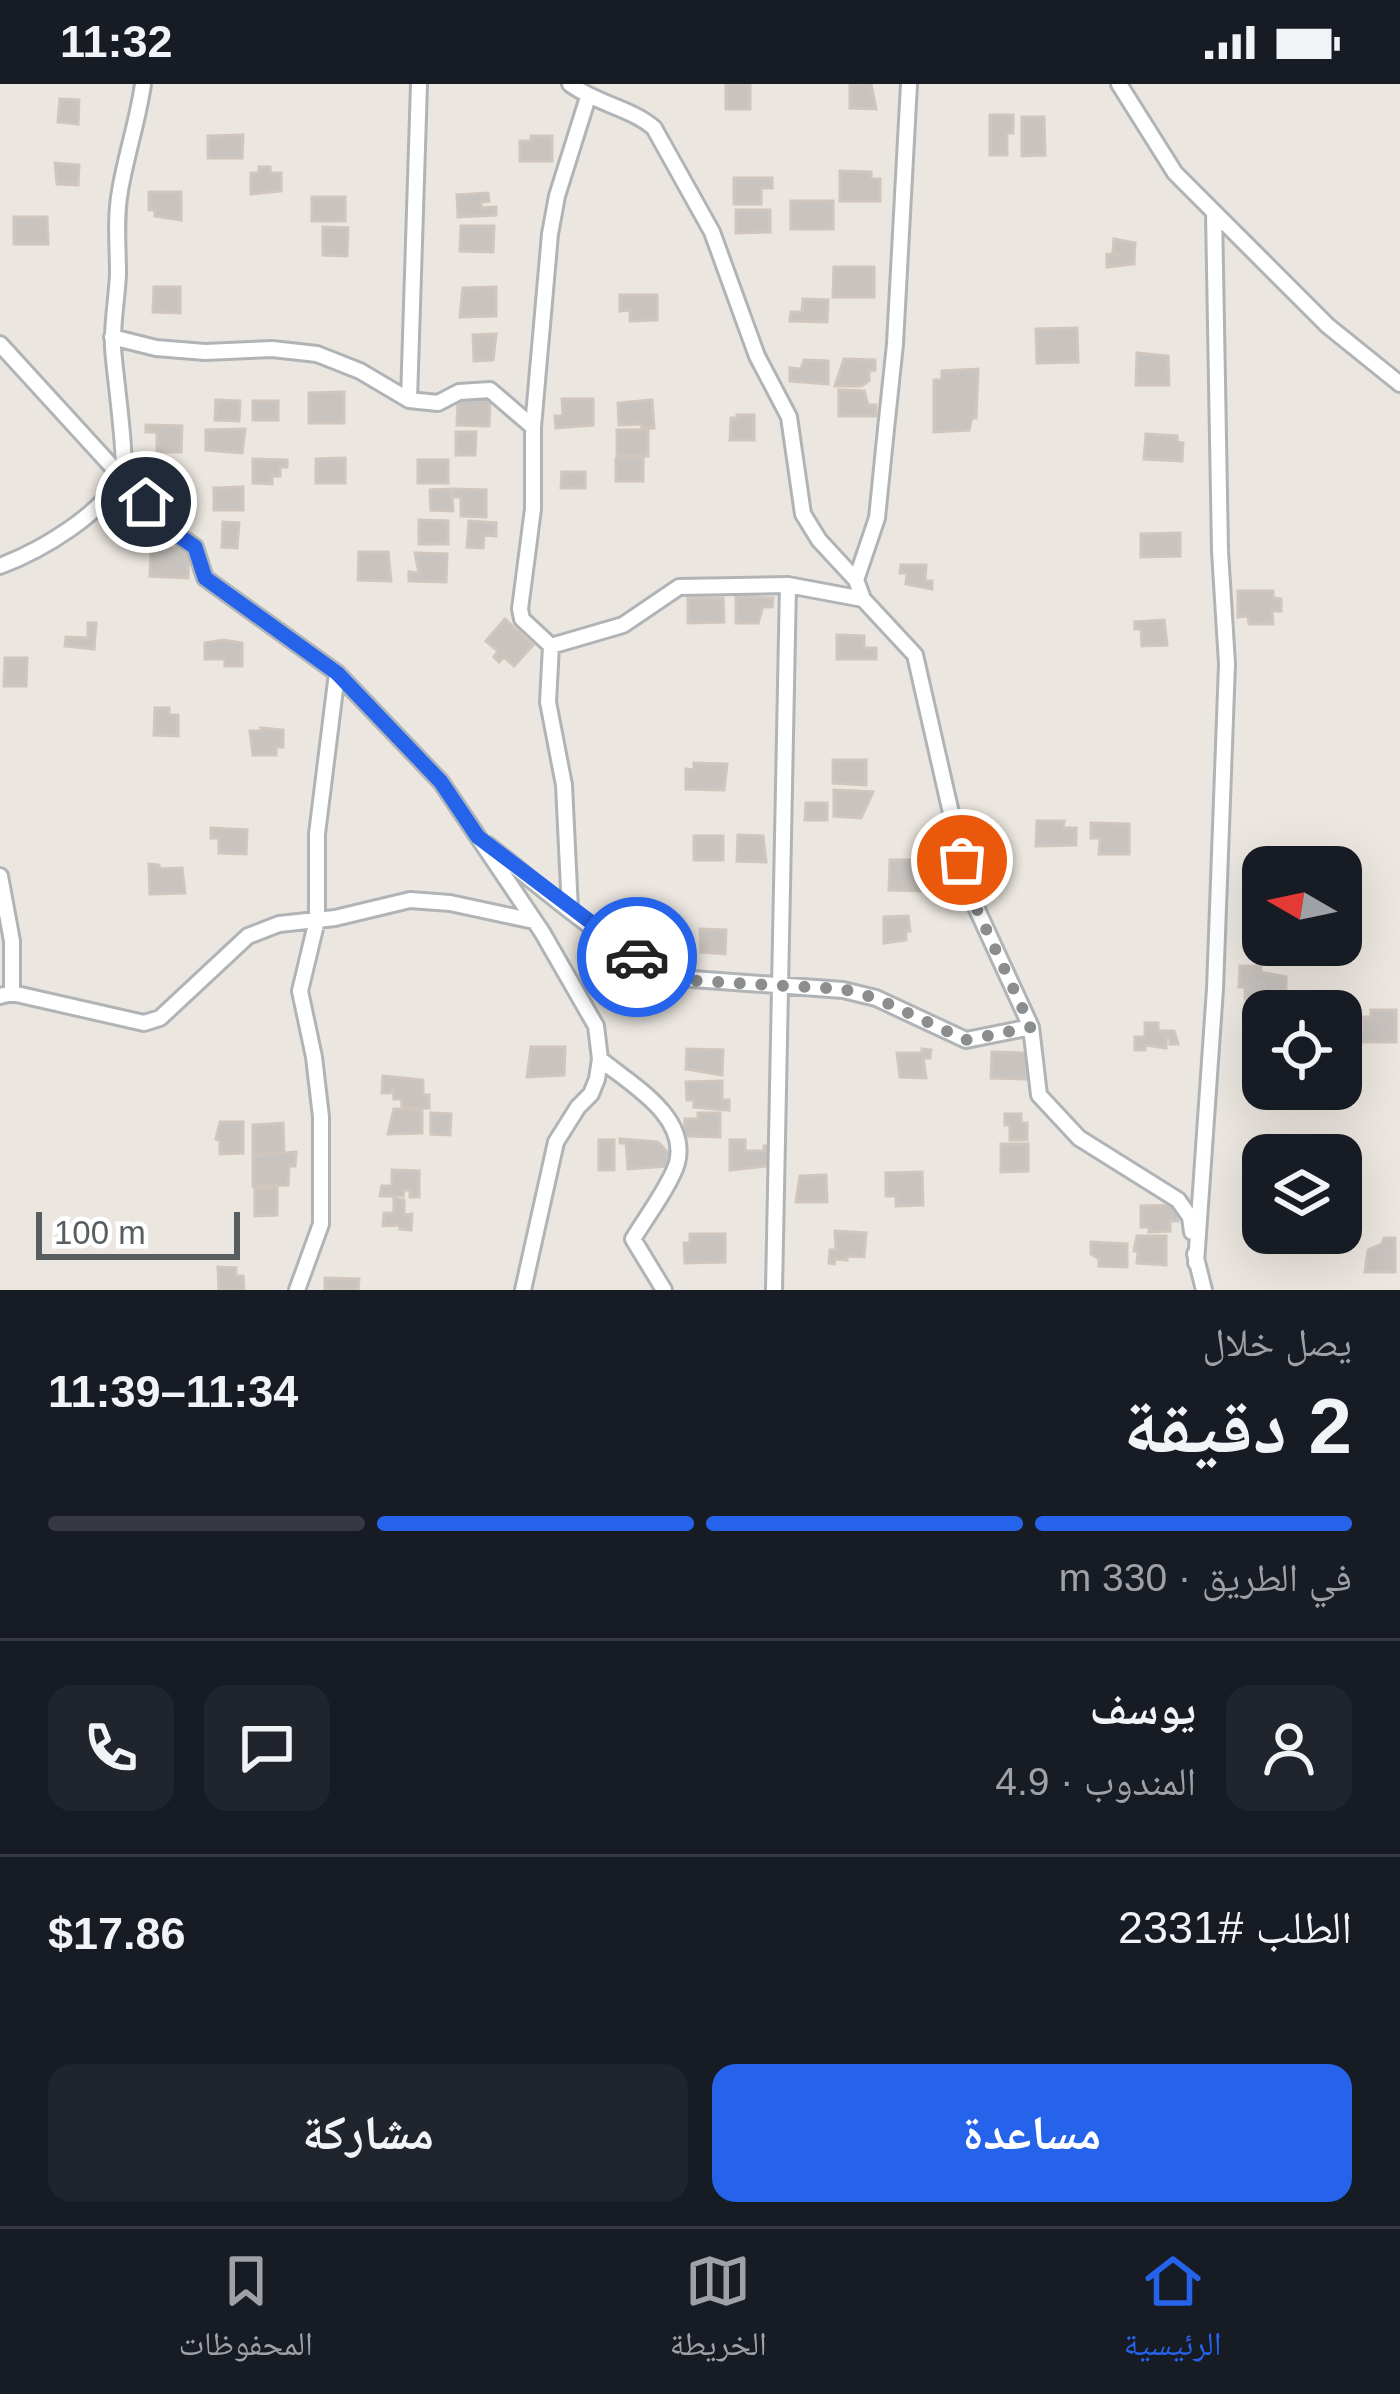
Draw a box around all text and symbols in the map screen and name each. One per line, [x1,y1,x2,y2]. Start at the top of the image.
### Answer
text: 11:32 [60,16,173,67]
pin [95,451,197,553]
icon: home [113,469,179,535]
pin [911,809,1013,911]
icon: bag [929,827,995,893]
north arrow [1242,846,1362,966]
map controls [1242,846,1362,1254]
courier [577,897,697,1017]
icon: car [604,924,670,990]
button: locate [1242,990,1362,1110]
button: layers [1242,1134,1362,1254]
scale bar [36,1206,240,1259]
text: 100 m [54,1214,146,1251]
text: يصل خلال [1203,1321,1352,1364]
text: 11:34–11:39 [48,1366,298,1417]
text: 2 دقيقة [1123,1382,1352,1470]
text: في الطريق · 330 m [1059,1556,1352,1599]
text: يوسف [1090,1683,1196,1734]
button: phone [48,1685,174,1811]
button: chat [204,1685,330,1811]
button: person [1226,1685,1352,1811]
text: المندوب · 4.9 [995,1760,1196,1803]
text: الطلب #2331 [1118,1902,1352,1953]
text: $17.86 [48,1908,186,1959]
button: مشاركة [48,2064,688,2202]
button: مساعدة [712,2064,1352,2202]
tab: المحفوظات [178,2248,313,2376]
tab: الخريطة [670,2248,767,2376]
tab: الرئيسية [1124,2248,1222,2376]

